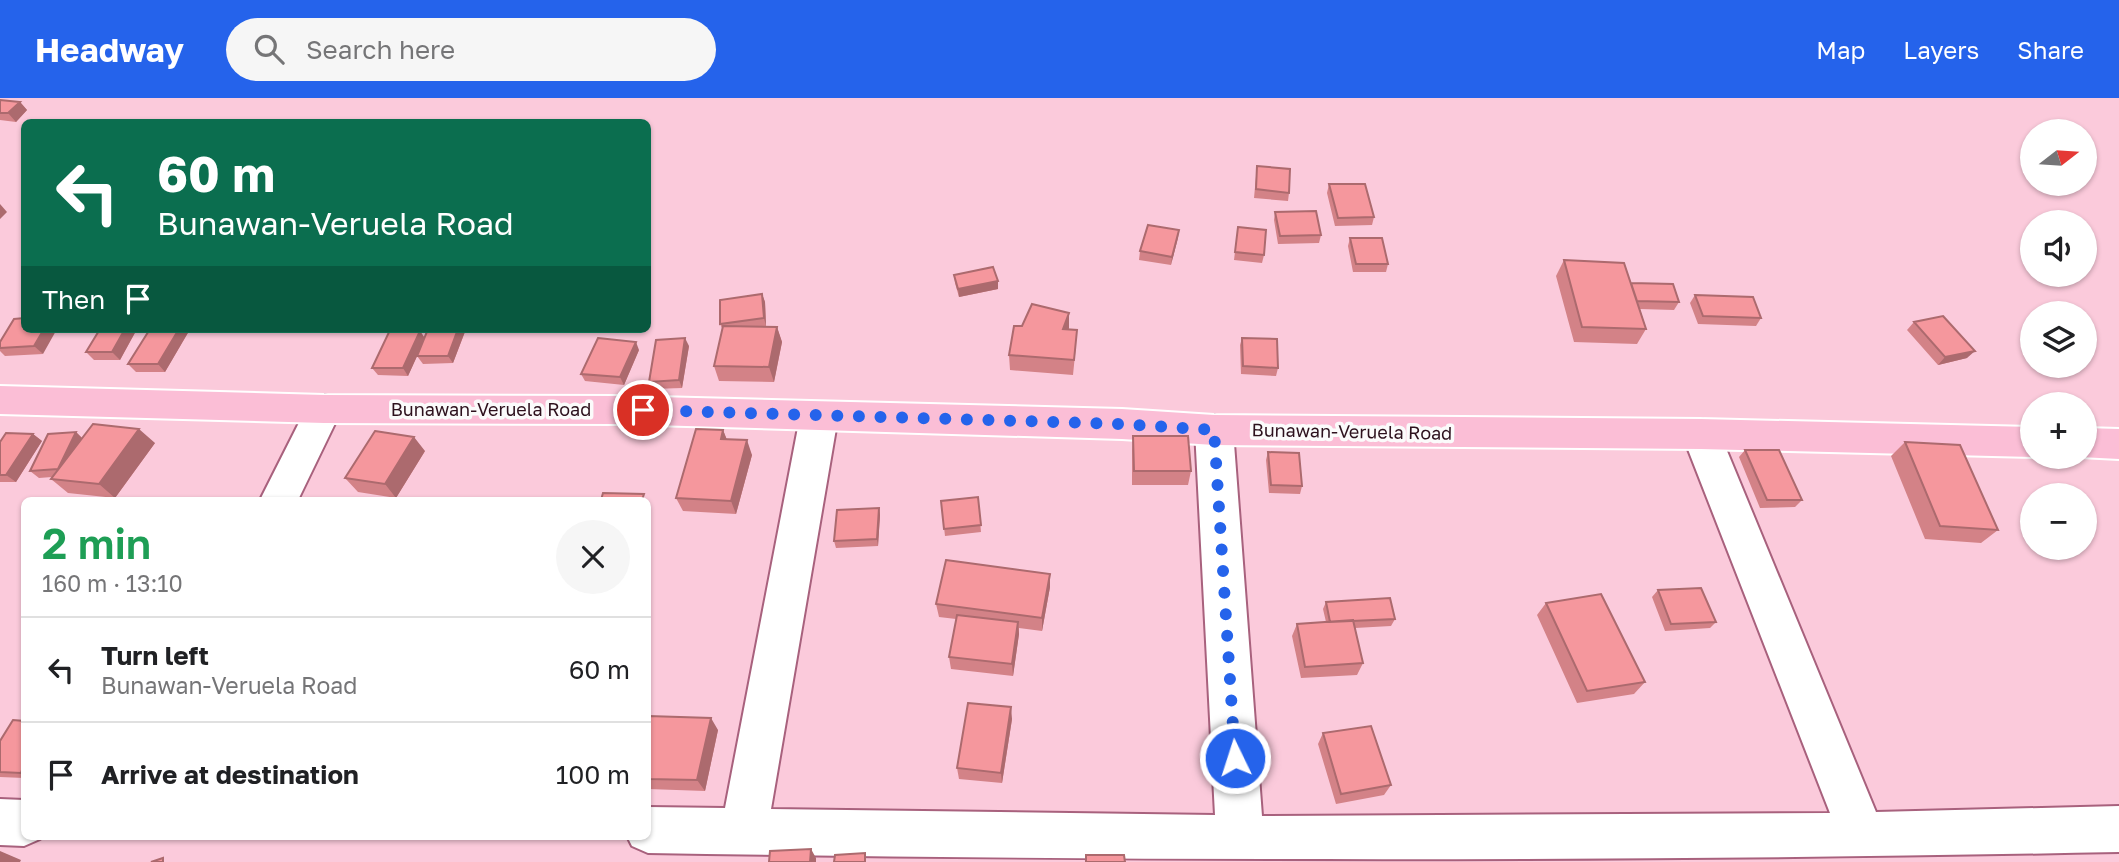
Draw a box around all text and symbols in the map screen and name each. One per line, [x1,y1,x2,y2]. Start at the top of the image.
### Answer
search box [226,18,716,81]
text: Headway [35,30,184,69]
icon: search [250,30,288,68]
text: Search here [306,34,455,65]
text: Map [1816,35,1865,64]
text: Layers [1903,35,1979,64]
text: Share [2017,35,2084,64]
north arrow [2020,119,2096,196]
map controls [2020,119,2097,560]
text: 60 m [157,144,275,203]
icon: left [42,147,133,238]
text: Bunawan-Veruela Road [157,204,514,242]
button: sound [2020,210,2097,287]
icon: arrive [119,280,157,318]
text: Then [42,284,105,315]
button: layers [2020,301,2097,378]
pin [613,380,673,440]
icon: arrive [624,391,662,429]
button: + [2020,392,2097,469]
street label: Bunawan-Veruela Road [391,398,591,420]
street label: Bunawan-Veruela Road [1252,418,1452,444]
button: − [2020,483,2097,560]
text: 2 min [42,518,151,568]
button: close [556,520,630,594]
text: 160 m · 13:10 [42,569,183,597]
text: Turn left [101,640,209,671]
icon: left [42,651,80,689]
text: 60 m [569,654,630,685]
text: Bunawan-Veruela Road [101,671,357,699]
position arrow [1198,721,1272,795]
icon: arrive [42,756,80,794]
text: Arrive at destination [101,759,359,790]
text: 100 m [556,759,630,790]

